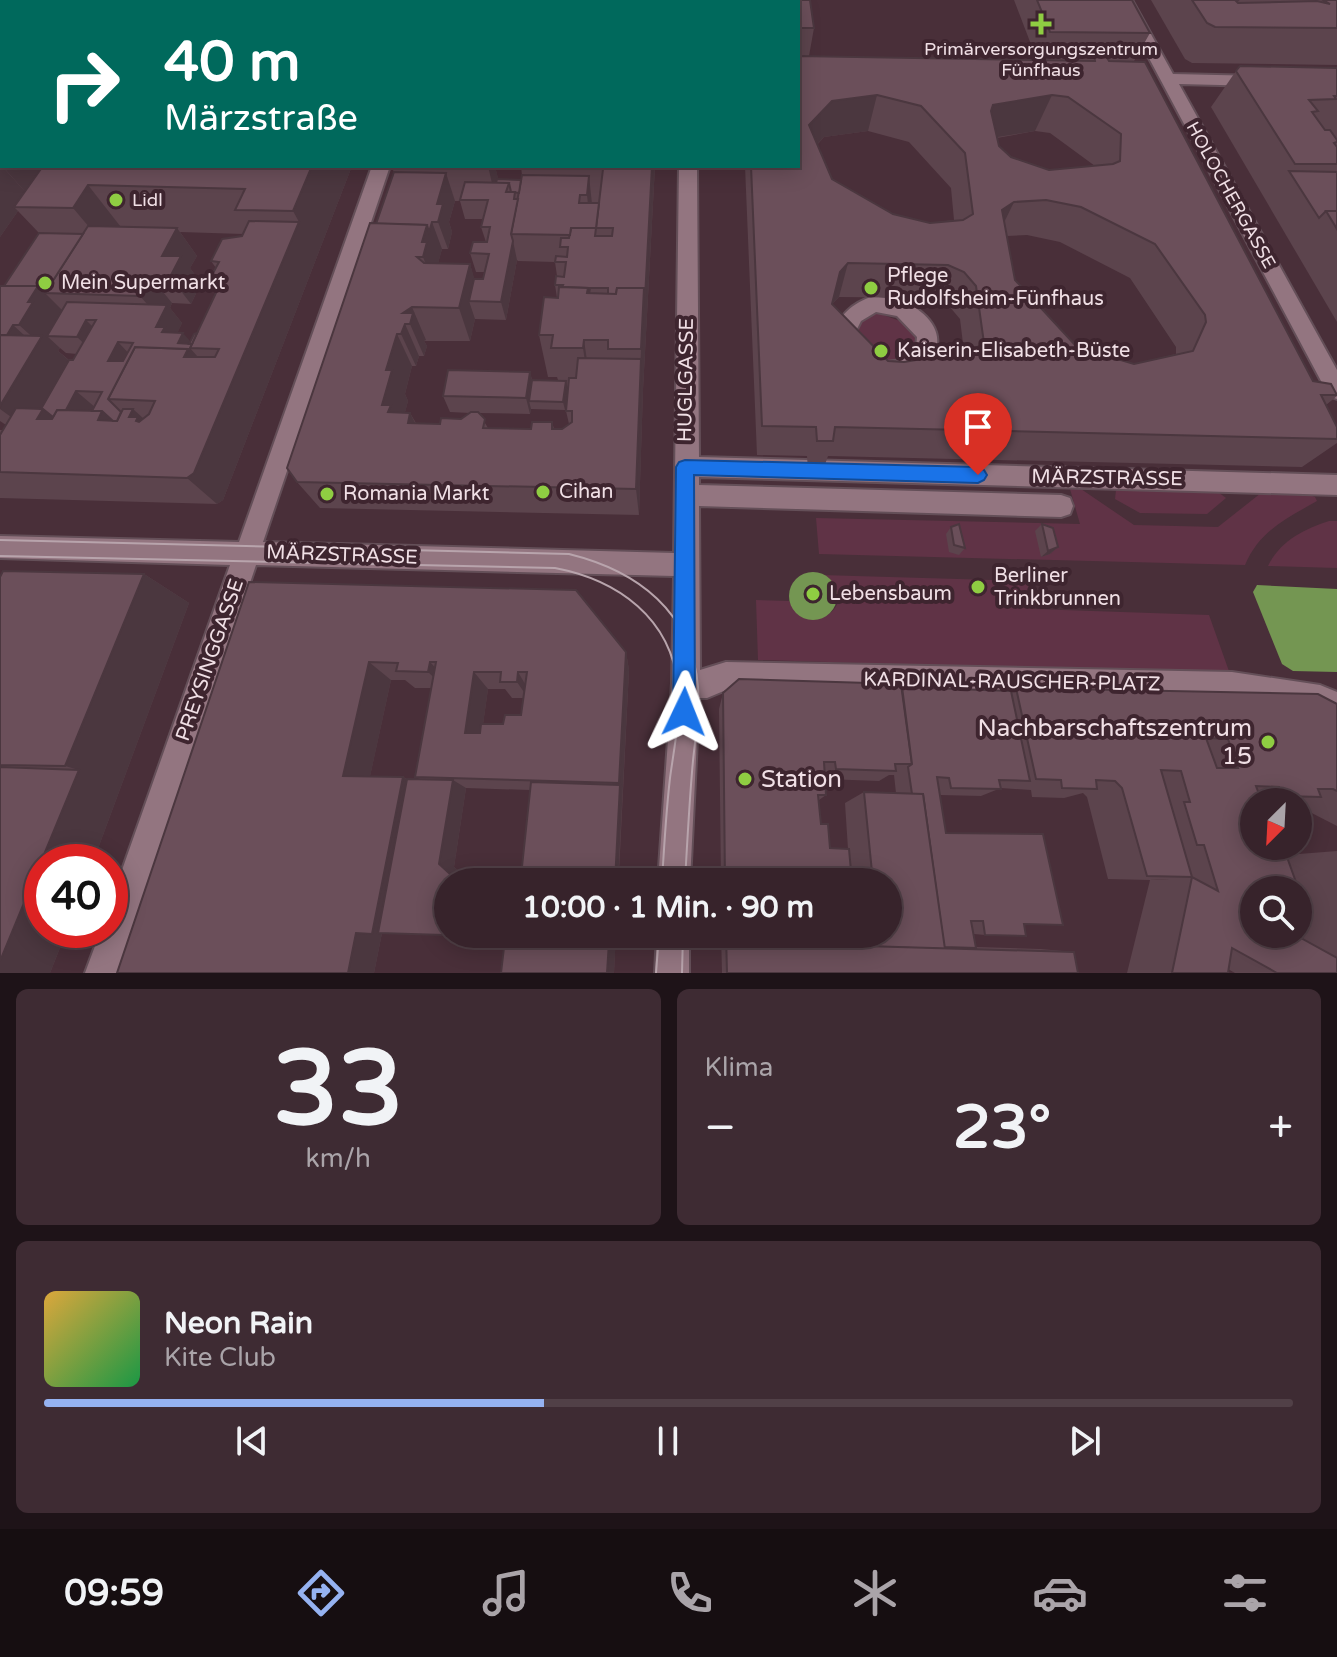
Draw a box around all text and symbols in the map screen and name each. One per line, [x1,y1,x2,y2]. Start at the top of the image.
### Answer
marker: Primärversorgungszentrum Fünfhaus [1030,13,1052,35]
text: 40 m [164,29,300,96]
icon: right [32,32,136,136]
place label: Primärversorgungszentrum Fünfhaus [924,38,1158,81]
text: Märzstraße [164,97,358,140]
street label: HOLOCHERGASSE [1182,118,1280,272]
place label: Lidl [132,189,163,211]
marker: Lidl [107,191,125,209]
place label: Pflege Rudolfsheim-Fünfhaus [887,264,1104,311]
place label: Mein Supermarkt [61,271,226,295]
marker: Mein Supermarkt [36,274,54,292]
marker: Pflege Rudolfsheim-Fünfhaus [862,279,880,297]
street label: HUGLGASSE [673,318,699,442]
place label: Kaiserin-Elisabeth-Büste [897,339,1130,363]
marker: Kaiserin-Elisabeth-Büste [872,342,890,360]
pin [944,393,1012,475]
icon: arrive [956,405,1000,449]
street label: MÄRZSTRASSE [1031,465,1183,491]
place label: Cihan [559,480,613,504]
place label: Romania Markt [343,482,490,506]
marker: Cihan [534,483,552,501]
marker: Romania Markt [318,485,336,503]
street label: MÄRZSTRASSE [266,540,418,570]
place label: Berliner Trinkbrunnen [994,564,1121,611]
street label: PREYSINGGASSE [171,576,249,744]
marker: Berliner Trinkbrunnen [969,578,987,596]
place label: Lebensbaum [829,582,952,606]
marker: Lebensbaum [804,585,822,603]
street label: KARDINAL-RAUSCHER-PLATZ [863,667,1161,697]
position arrow [642,670,726,754]
place label: Nachbarschaftszentrum 15 [977,714,1252,771]
marker: Nachbarschaftszentrum 15 [1259,733,1277,751]
place label: Station [761,765,842,794]
marker: Station [736,770,754,788]
north arrow [1240,788,1312,860]
map controls [1240,788,1312,948]
speed limit sign: 40 [24,844,128,948]
button: search [1240,876,1312,948]
text: 10:00 · 1 Min. · 90 m [522,889,814,926]
text: 33 [273,1028,404,1153]
text: Klima [705,1052,773,1083]
text: 23° [953,1092,1051,1164]
text: − [705,1102,736,1155]
text: + [1268,1102,1293,1155]
text: km/h [306,1143,371,1174]
text: Neon Rain [164,1305,313,1342]
text: Kite Club [164,1342,276,1373]
icon: previous [230,1419,274,1463]
icon: pause [646,1419,690,1463]
icon: next [1063,1419,1107,1463]
icon: directions [293,1565,349,1621]
icon: music [478,1565,534,1621]
icon: phone [662,1565,718,1621]
icon: climate [847,1565,903,1621]
icon: car [1032,1565,1088,1621]
icon: filters [1217,1565,1273,1621]
text: 09:59 [64,1572,164,1615]

